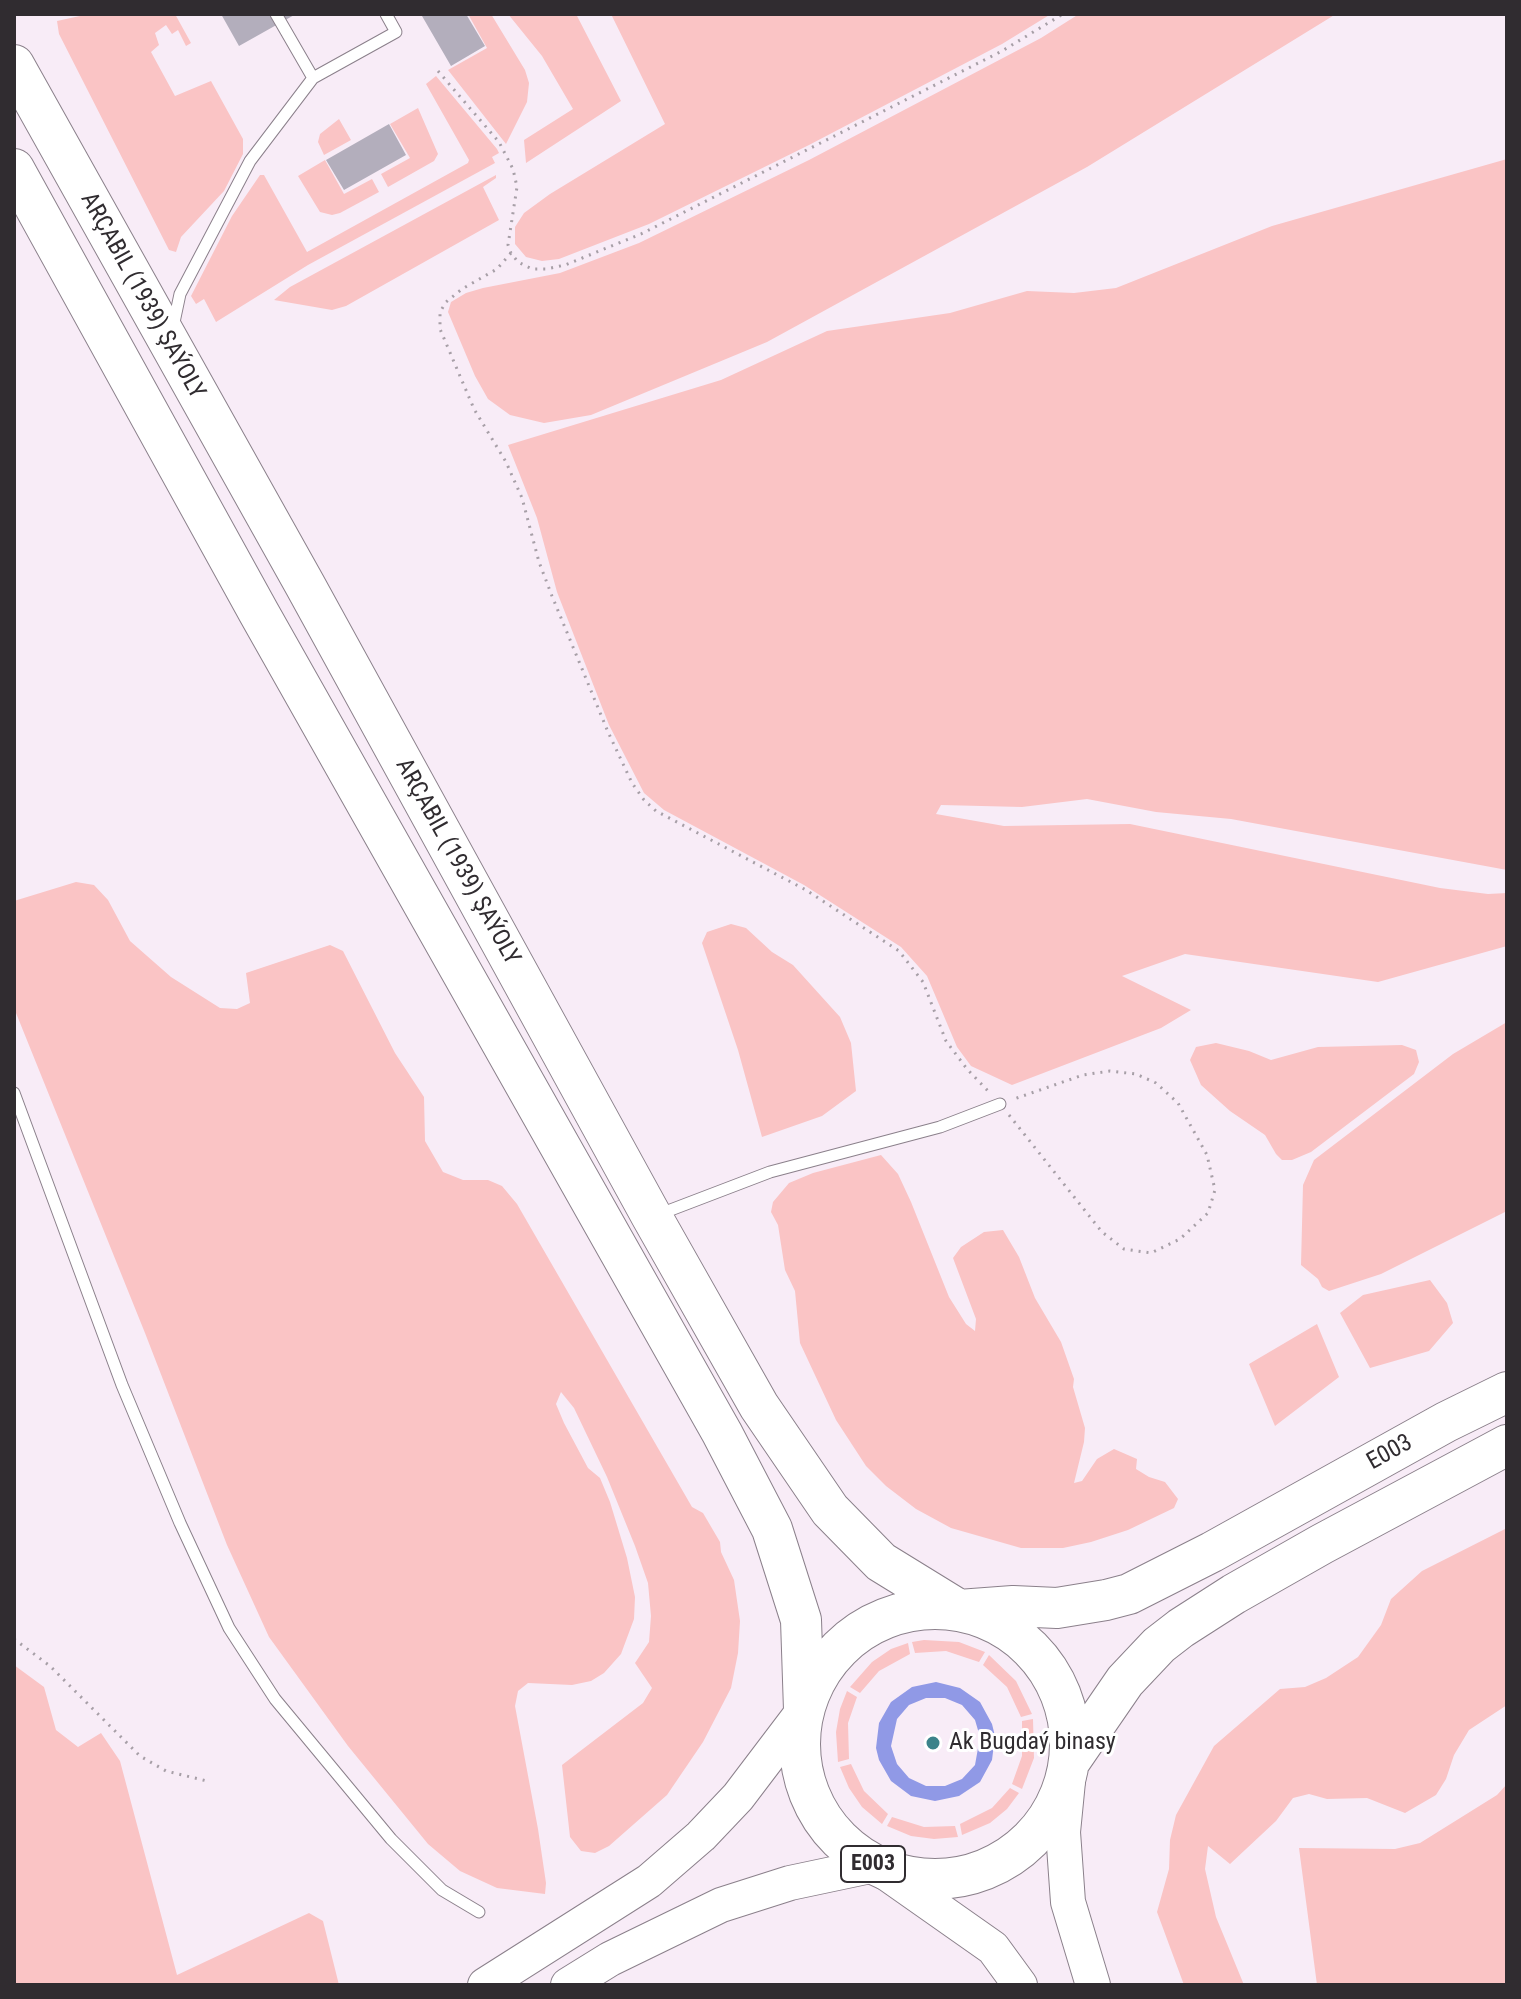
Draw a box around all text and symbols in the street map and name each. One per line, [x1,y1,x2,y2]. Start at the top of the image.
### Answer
street label: ARÇABIL (1939) ŞAÝOLY [73,188,211,404]
street label: ARÇABIL (1939) ŞAÝOLY [388,754,526,970]
street label: E003 [1362,1429,1418,1477]
place label: Ak Bugdaý binasy [949,1729,1116,1757]
marker: Ak Bugdaý binasy [924,1734,942,1752]
road number: E003 [841,1846,905,1882]

